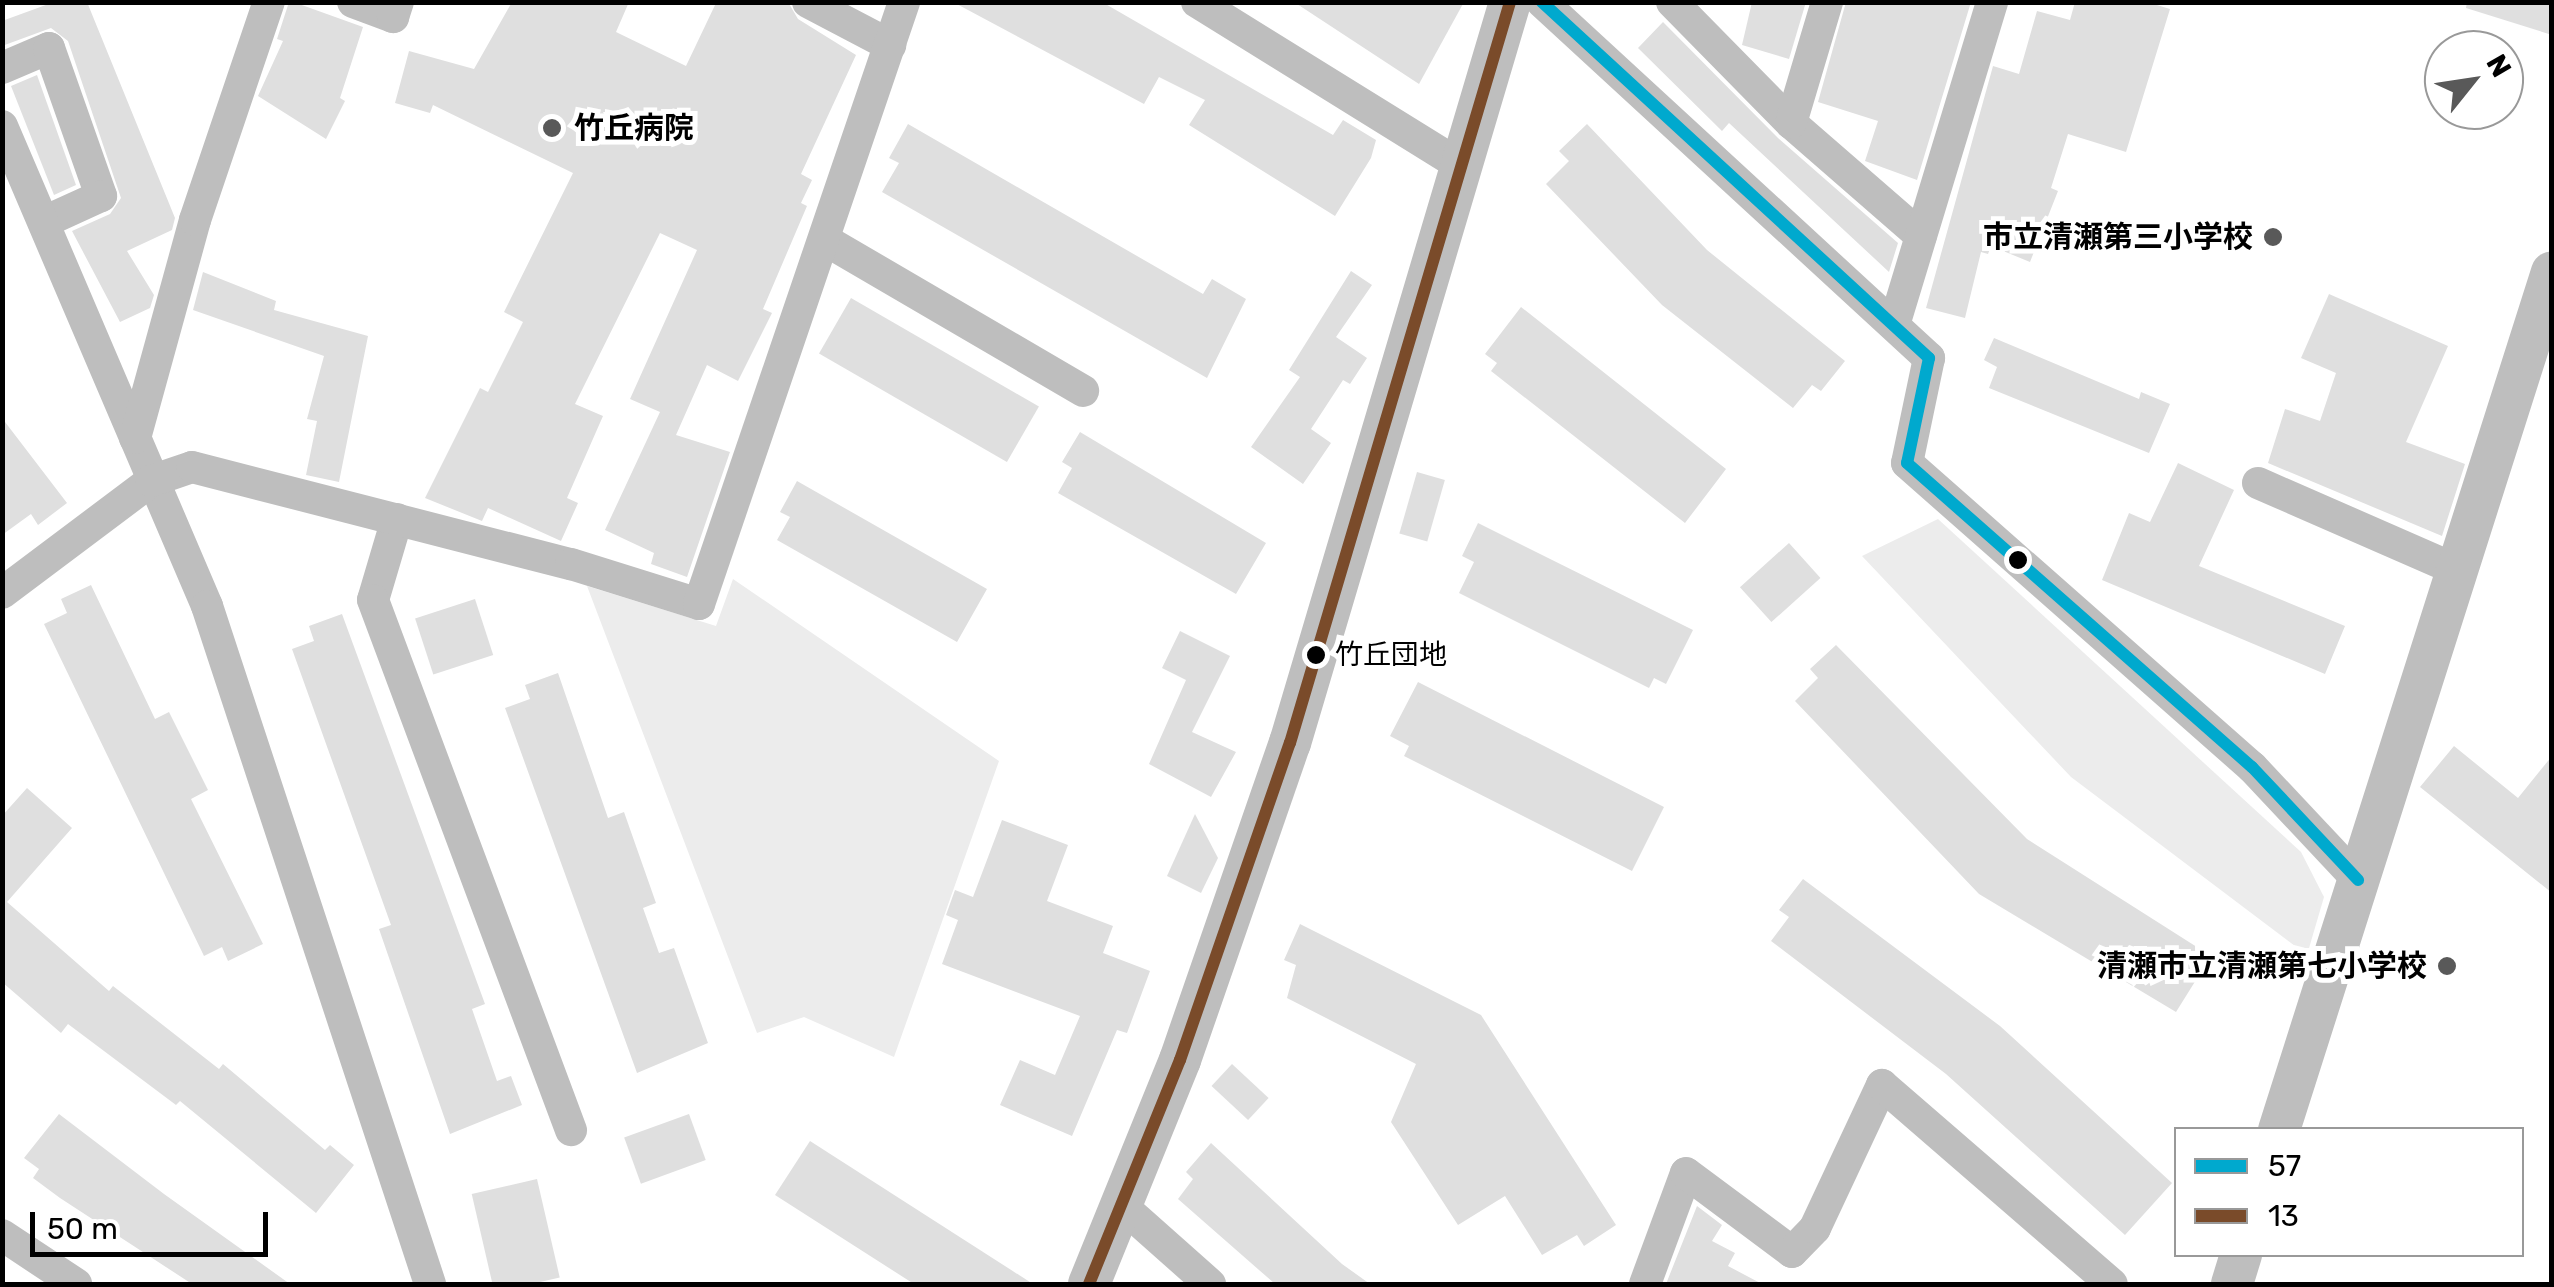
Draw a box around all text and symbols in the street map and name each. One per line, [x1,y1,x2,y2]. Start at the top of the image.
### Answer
north arrow [2424,30,2524,130]
text: N [2479,49,2518,83]
place label: 竹丘病院 [574,110,694,146]
marker: 竹丘病院 [539,115,565,141]
place label: 市立清瀬第三小学校 [1983,219,2253,255]
marker: 市立清瀬第三小学校 [2262,226,2284,248]
unlabelled marker [2008,550,2028,570]
place label: 竹丘団地 [1335,638,1447,672]
marker: 竹丘団地 [1306,645,1326,665]
place label: 清瀬市立清瀬第七小学校 [2097,948,2427,984]
marker: 清瀬市立清瀬第七小学校 [2436,955,2458,977]
legend [2174,1127,2524,1257]
text: 57 [2268,1148,2301,1184]
scale bar [35,1192,272,1254]
text: 13 [2268,1198,2299,1234]
text: 50 m [47,1211,118,1247]

